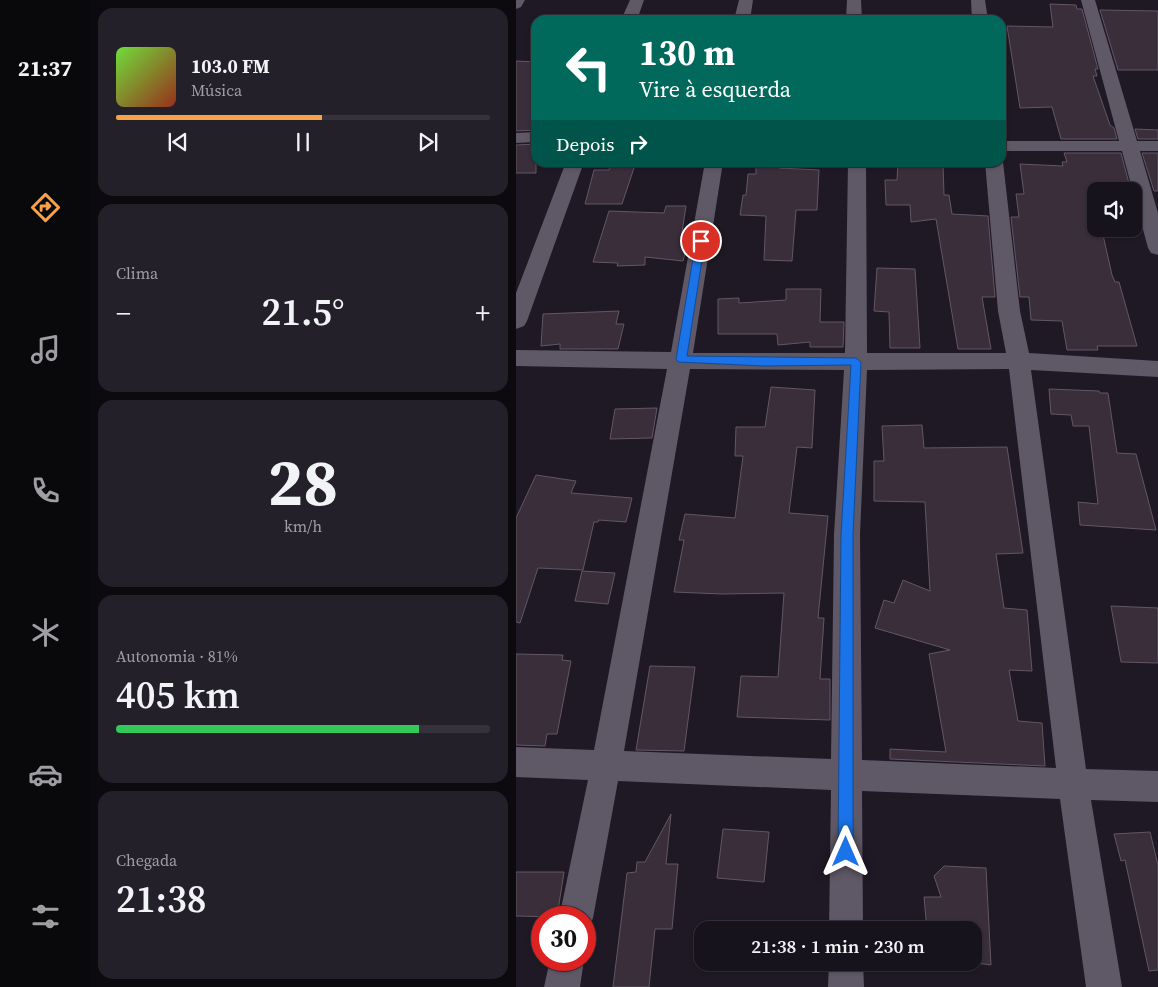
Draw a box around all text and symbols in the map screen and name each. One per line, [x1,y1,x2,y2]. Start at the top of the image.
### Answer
text: 130 m [639,29,735,77]
icon: left [556,35,621,100]
text: 21:37 [18,53,72,83]
text: 103.0 FM [191,53,270,79]
text: Vire à esquerda [639,74,791,104]
text: Música [191,79,242,101]
icon: previous [164,128,192,156]
icon: pause [289,128,317,156]
icon: next [414,128,442,156]
icon: right [624,130,652,158]
text: Depois [556,131,614,157]
map controls [1087,182,1142,237]
button: sound [1087,182,1142,237]
icon: directions [28,190,63,225]
pin [680,220,722,262]
icon: arrive [687,227,715,255]
text: Clima [116,262,158,284]
text: 21.5° [261,286,345,338]
text: − [116,294,131,332]
text: + [475,294,490,332]
icon: music [28,332,63,367]
text: 28 [268,438,338,527]
icon: phone [28,473,63,508]
text: km/h [284,515,322,537]
icon: climate [28,615,63,650]
text: Autonomia · 81% [116,645,238,667]
text: 405 km [116,669,240,721]
icon: car [28,757,63,792]
position arrow [819,825,871,877]
text: Chegada [116,849,177,871]
text: 21:38 [116,873,206,925]
icon: filters [28,899,63,934]
speed limit sign: 30 [531,906,596,971]
text: 21:38 · 1 min · 230 m [751,933,925,959]

